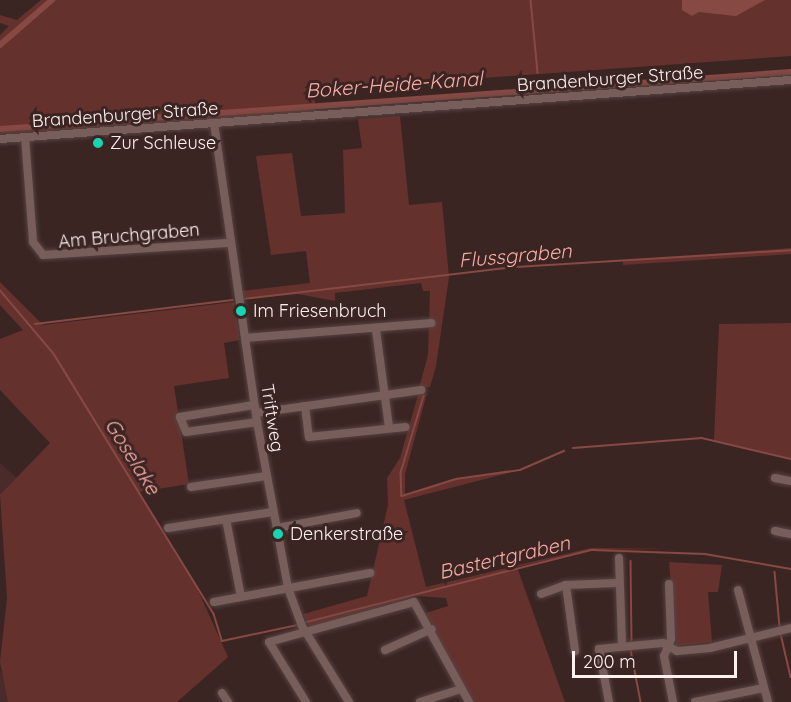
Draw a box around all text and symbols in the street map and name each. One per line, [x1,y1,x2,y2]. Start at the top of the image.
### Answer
street label: Brandenburger Straße [516,62,704,96]
water label: Boker-Heide-Kanal [305,66,483,102]
street label: Brandenburger Straße [31,98,219,132]
place label: Zur Schleuse [110,132,216,154]
marker: Zur Schleuse [91,136,105,150]
street label: Am Bruchgraben [57,219,201,253]
water label: Flussgraben [458,238,572,272]
place label: Im Friesenbruch [253,300,386,322]
marker: Im Friesenbruch [234,304,248,318]
street label: Triftweg [256,382,288,454]
water label: Goselake [100,414,166,498]
place label: Denkerstraße [290,523,403,545]
marker: Denkerstraße [271,527,285,541]
water label: Bastertgraben [436,530,572,584]
scale bar [575,639,740,677]
text: 200 m [583,650,636,673]

